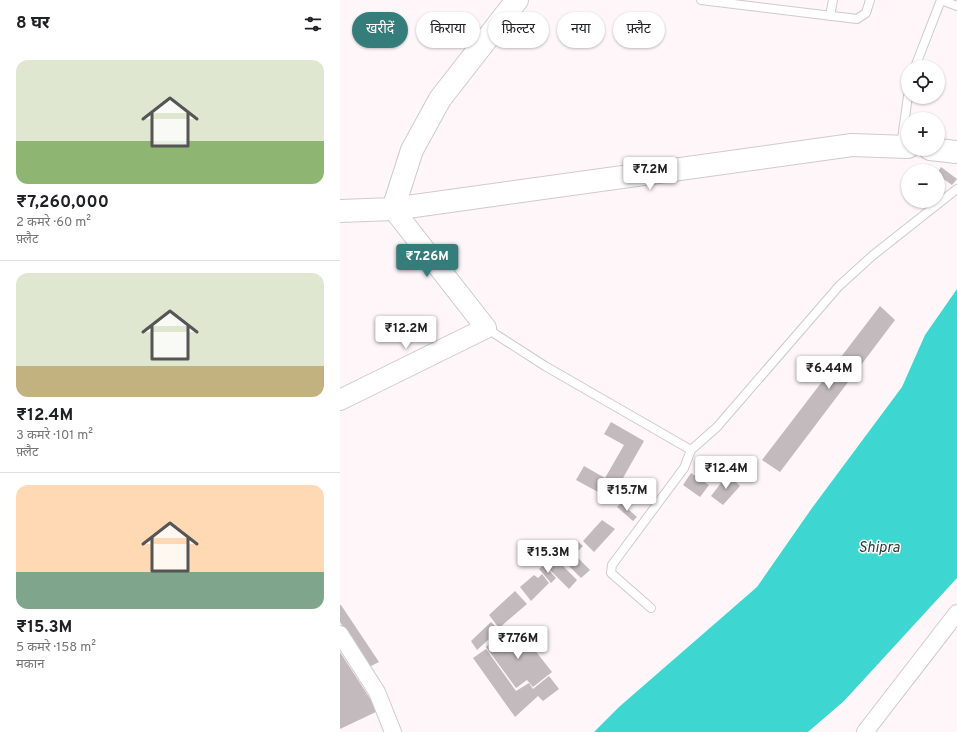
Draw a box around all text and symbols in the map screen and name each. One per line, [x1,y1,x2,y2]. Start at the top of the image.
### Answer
chip: खरीदें [352,12,408,48]
chip: किराया [416,12,480,48]
chip: फ़िल्टर [488,12,549,48]
chip: नया [557,12,605,48]
chip: फ़्लैट [613,12,665,48]
text: 8 घर [16,13,49,35]
icon: filters [302,13,324,35]
map controls [901,60,945,208]
button: locate [901,60,945,104]
icon: home [134,86,206,158]
button: + [901,112,945,156]
pin: ₹7.2M [622,157,678,191]
text: ₹7.2M [632,162,668,178]
button: − [901,164,945,208]
text: ₹7,260,000 [16,192,109,214]
text: 2 कमरे · 60 m² [16,215,91,231]
text: फ़्लैट [16,232,39,248]
pin: ₹7.26M [394,244,460,278]
text: ₹7.26M [405,249,449,265]
icon: home [134,299,206,371]
pin: ₹12.2M [373,316,439,350]
text: ₹12.2M [384,321,428,337]
pin: ₹6.44M [796,356,862,390]
text: ₹6.44M [806,361,852,377]
text: ₹12.4M [16,405,73,427]
text: 3 कमरे · 101 m² [16,428,93,444]
text: फ़्लैट [16,445,39,461]
pin: ₹12.4M [693,456,759,490]
text: ₹12.4M [704,461,748,477]
pin: ₹15.7M [594,478,660,512]
text: ₹15.7M [606,483,648,499]
icon: home [134,511,206,583]
water label: Shipra [858,539,900,558]
pin: ₹15.3M [515,540,581,574]
text: ₹15.3M [526,545,570,561]
text: ₹15.3M [16,617,72,639]
pin: ₹7.76M [485,626,551,660]
text: ₹7.76M [498,631,538,647]
text: 5 कमरे · 158 m² [16,640,96,656]
text: मकान [16,657,44,673]

